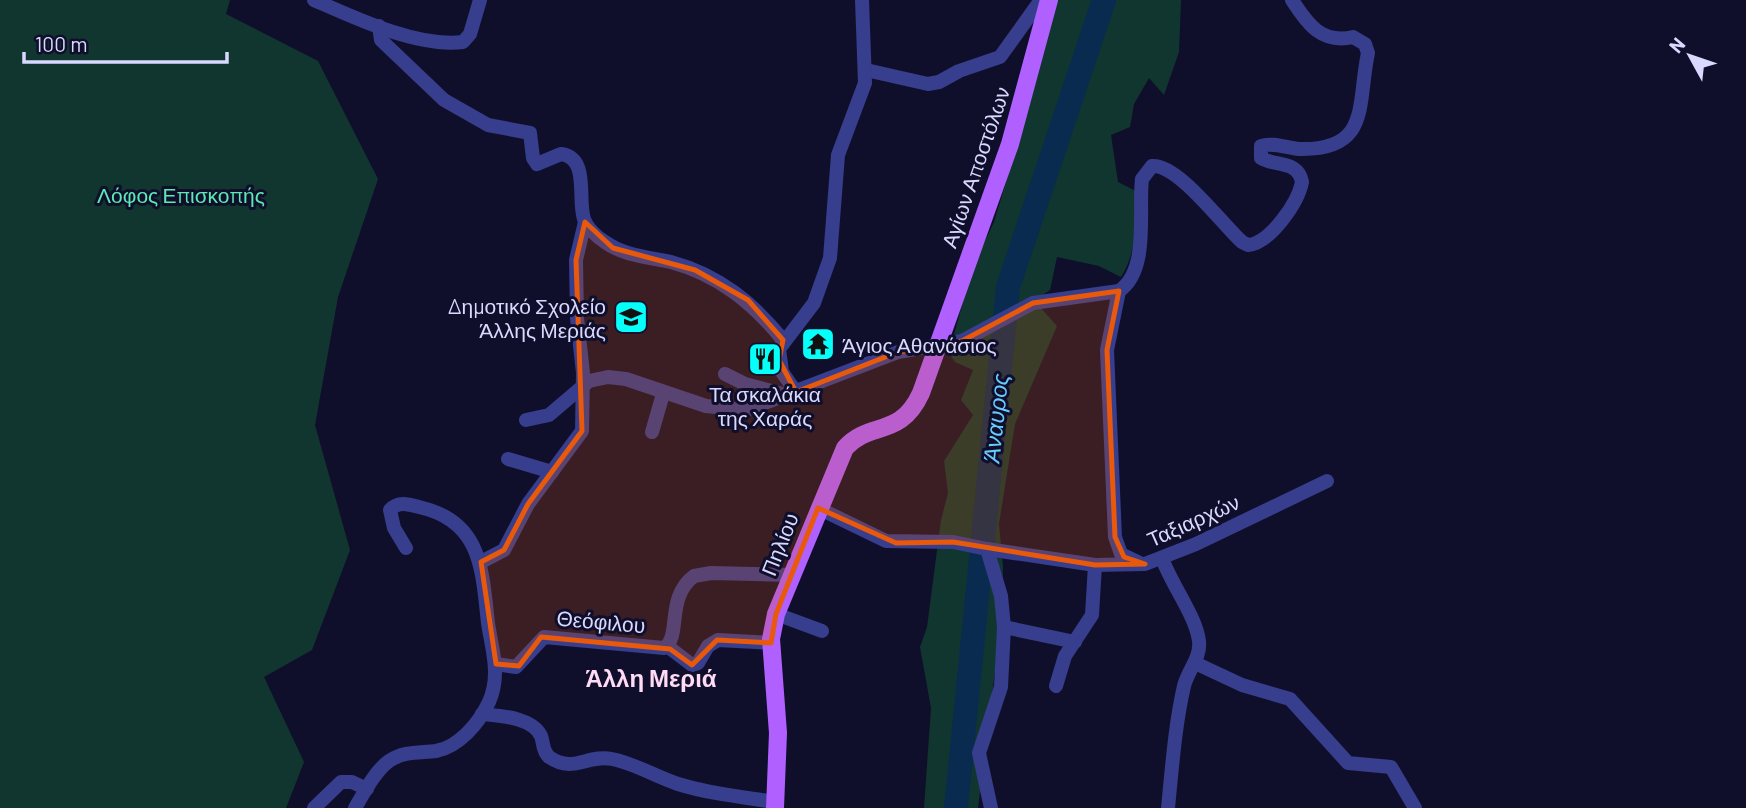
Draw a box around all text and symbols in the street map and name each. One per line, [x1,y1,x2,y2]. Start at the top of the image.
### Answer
scale bar [24,21,228,65]
north arrow [1655,21,1725,91]
text: 100 m [35,31,88,56]
text: N [1664,33,1689,57]
street label: Αγίων Αποστόλων [936,83,1014,251]
park label: Λόφος Επισκοπής [97,182,265,207]
place label: Δημοτικό Σχολείο Άλλης Μεριάς [448,293,606,342]
school or university icon: Δημοτικό Σχολείο Άλλης Μεριάς [612,298,650,336]
temple icon: Άγιος Αθανάσιος [799,325,837,363]
place label: Άγιος Αθανάσιος [842,332,997,357]
restaurant icon: Τα σκαλάκια της Χαράς [746,340,784,378]
water label: Άναυρος [976,371,1014,466]
place label: Τα σκαλάκια της Χαράς [709,381,821,430]
street label: Ταξιαρχών [1143,489,1243,551]
street label: Πηλίου [755,509,803,579]
street label: Θεόφιλου [556,605,646,637]
district label: Άλλη Μεριά [585,663,717,692]

